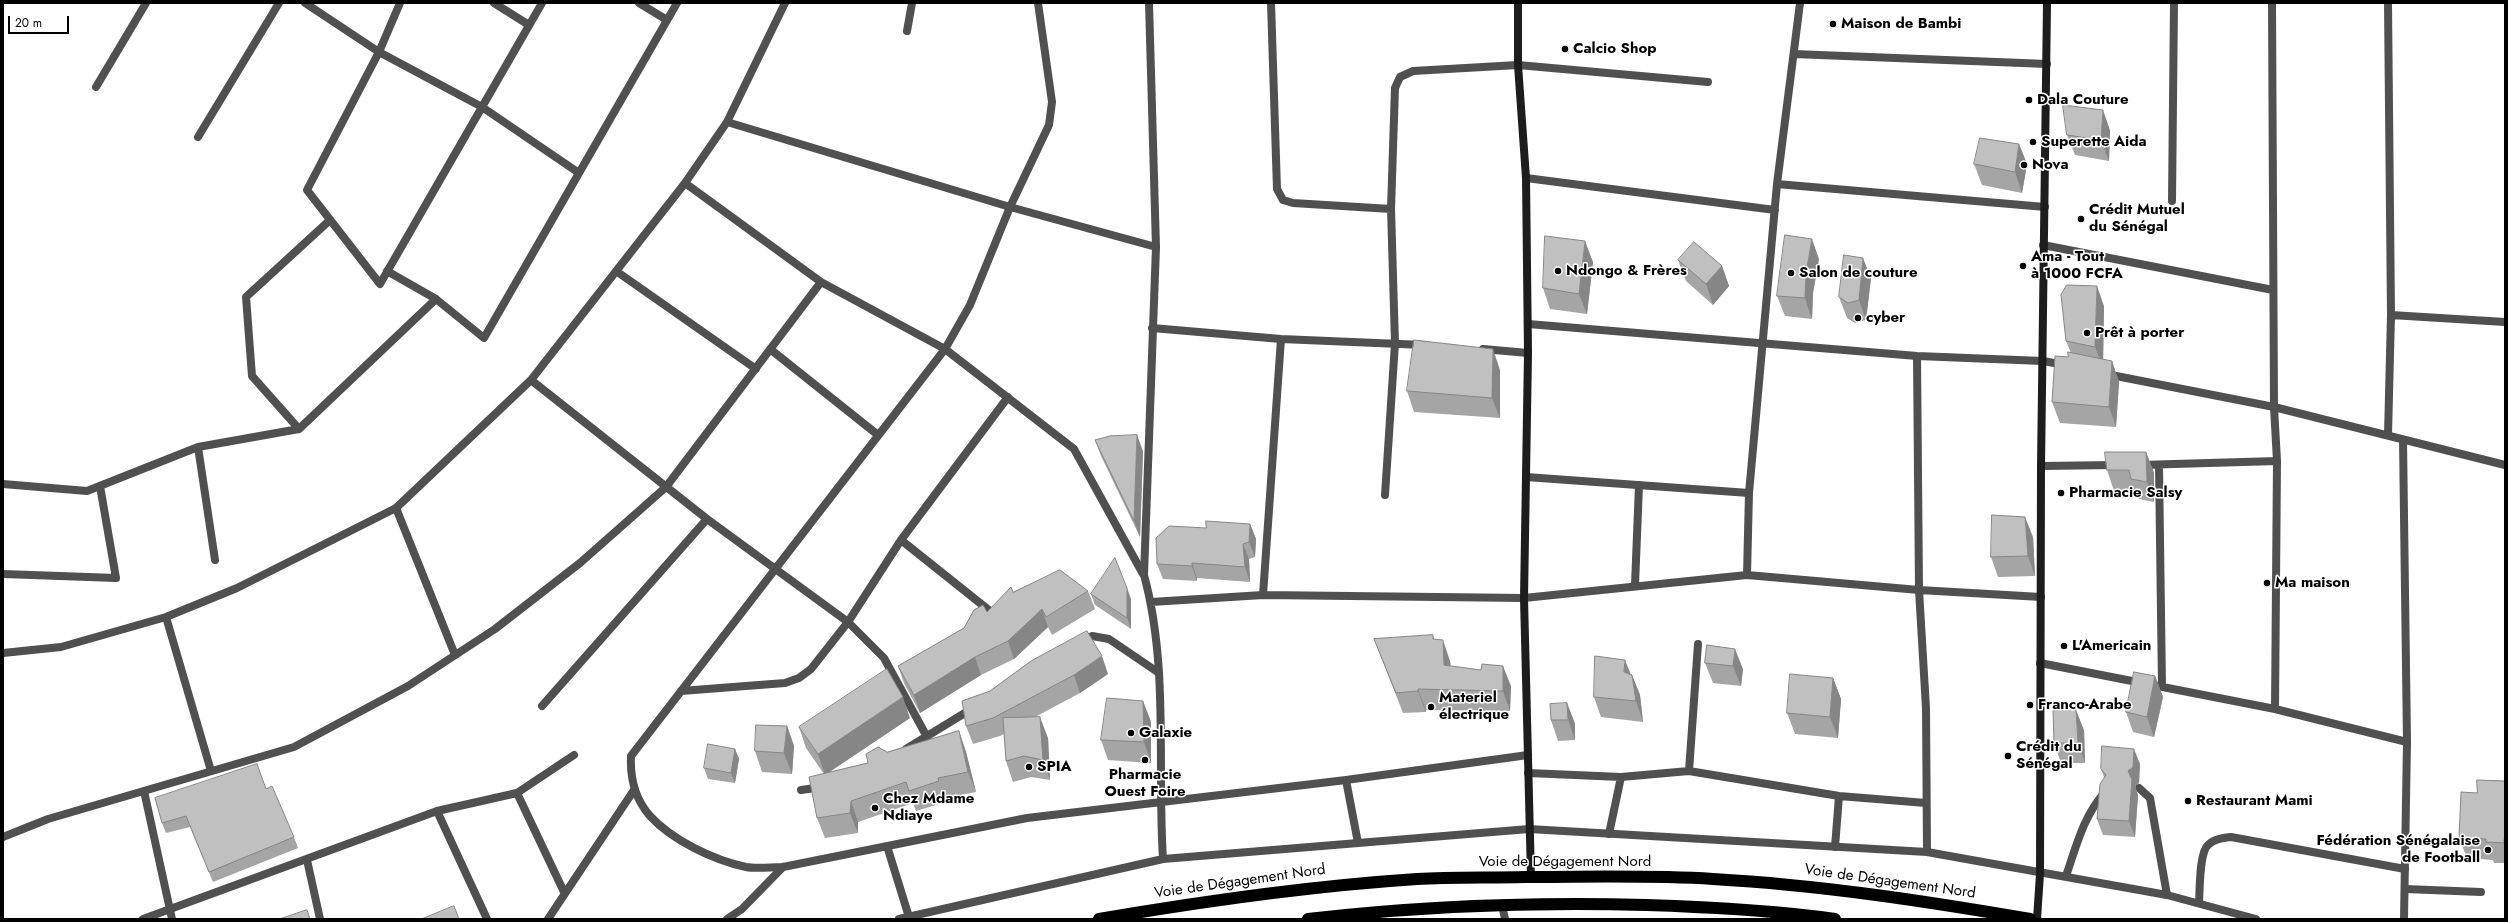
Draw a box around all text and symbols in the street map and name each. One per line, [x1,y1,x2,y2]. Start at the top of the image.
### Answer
scale bar [10,8,71,34]
text: 20 m [15,14,42,32]
place label: Maison de Bambi [1841,15,1961,33]
marker: Maison de Bambi [1828,19,1838,29]
place label: Calcio Shop [1573,40,1657,58]
marker: Calcio Shop [1560,44,1570,54]
place label: Dala Couture [2037,91,2129,109]
marker: Dala Couture [2024,95,2034,105]
place label: Superette Aida [2041,133,2147,151]
marker: Superette Aida [2028,137,2038,147]
place label: Nova [2032,156,2069,174]
marker: Nova [2019,160,2029,170]
place label: Crédit Mutuel du Sénégal [2089,201,2185,236]
marker: Crédit Mutuel du Sénégal [2076,214,2086,224]
place label: Ama - Tout à 1000 FCFA [2031,248,2123,283]
marker: Ama - Tout à 1000 FCFA [2018,261,2028,271]
place label: Ndongo & Frères [1566,262,1687,280]
place label: Salon de couture [1799,264,1918,282]
marker: Ndongo & Frères [1553,266,1563,276]
marker: Salon de couture [1786,268,1796,278]
place label: cyber [1866,309,1905,327]
marker: cyber [1853,313,1863,323]
place label: Prêt à porter [2095,324,2184,342]
marker: Prêt à porter [2082,328,2092,338]
place label: Pharmacie Salsy [2069,484,2182,502]
marker: Pharmacie Salsy [2056,488,2066,498]
place label: Ma maison [2275,574,2350,592]
marker: Ma maison [2262,578,2272,588]
place label: L'Americain [2072,637,2151,655]
marker: L'Americain [2059,641,2069,651]
place label: Materiel électrique [1439,689,1509,724]
place label: Franco-Arabe [2038,696,2132,714]
marker: Franco-Arabe [2025,700,2035,710]
marker: Materiel électrique [1426,702,1436,712]
place label: Galaxie [1139,724,1192,742]
marker: Galaxie [1126,728,1136,738]
place label: Crédit du Sénégal [2016,738,2082,773]
marker: Crédit du Sénégal [2003,751,2013,761]
marker: Pharmacie Ouest Foire [1140,755,1150,765]
place label: SPIA [1037,758,1072,776]
marker: SPIA [1024,762,1034,772]
place label: Pharmacie Ouest Foire [1104,766,1186,801]
place label: Chez Mdame Ndiaye [883,790,974,825]
place label: Restaurant Mami [2196,792,2313,810]
marker: Restaurant Mami [2183,796,2193,806]
marker: Chez Mdame Ndiaye [870,803,880,813]
place label: Fédération Sénégalaise de Football [2316,832,2480,867]
marker: Fédération Sénégalaise de Football [2483,845,2493,855]
street label: Voie de Dégagement Nord [1479,853,1651,871]
street label: Voie de Dégagement Nord [1153,861,1327,903]
street label: Voie de Dégagement Nord [1803,861,1977,903]

